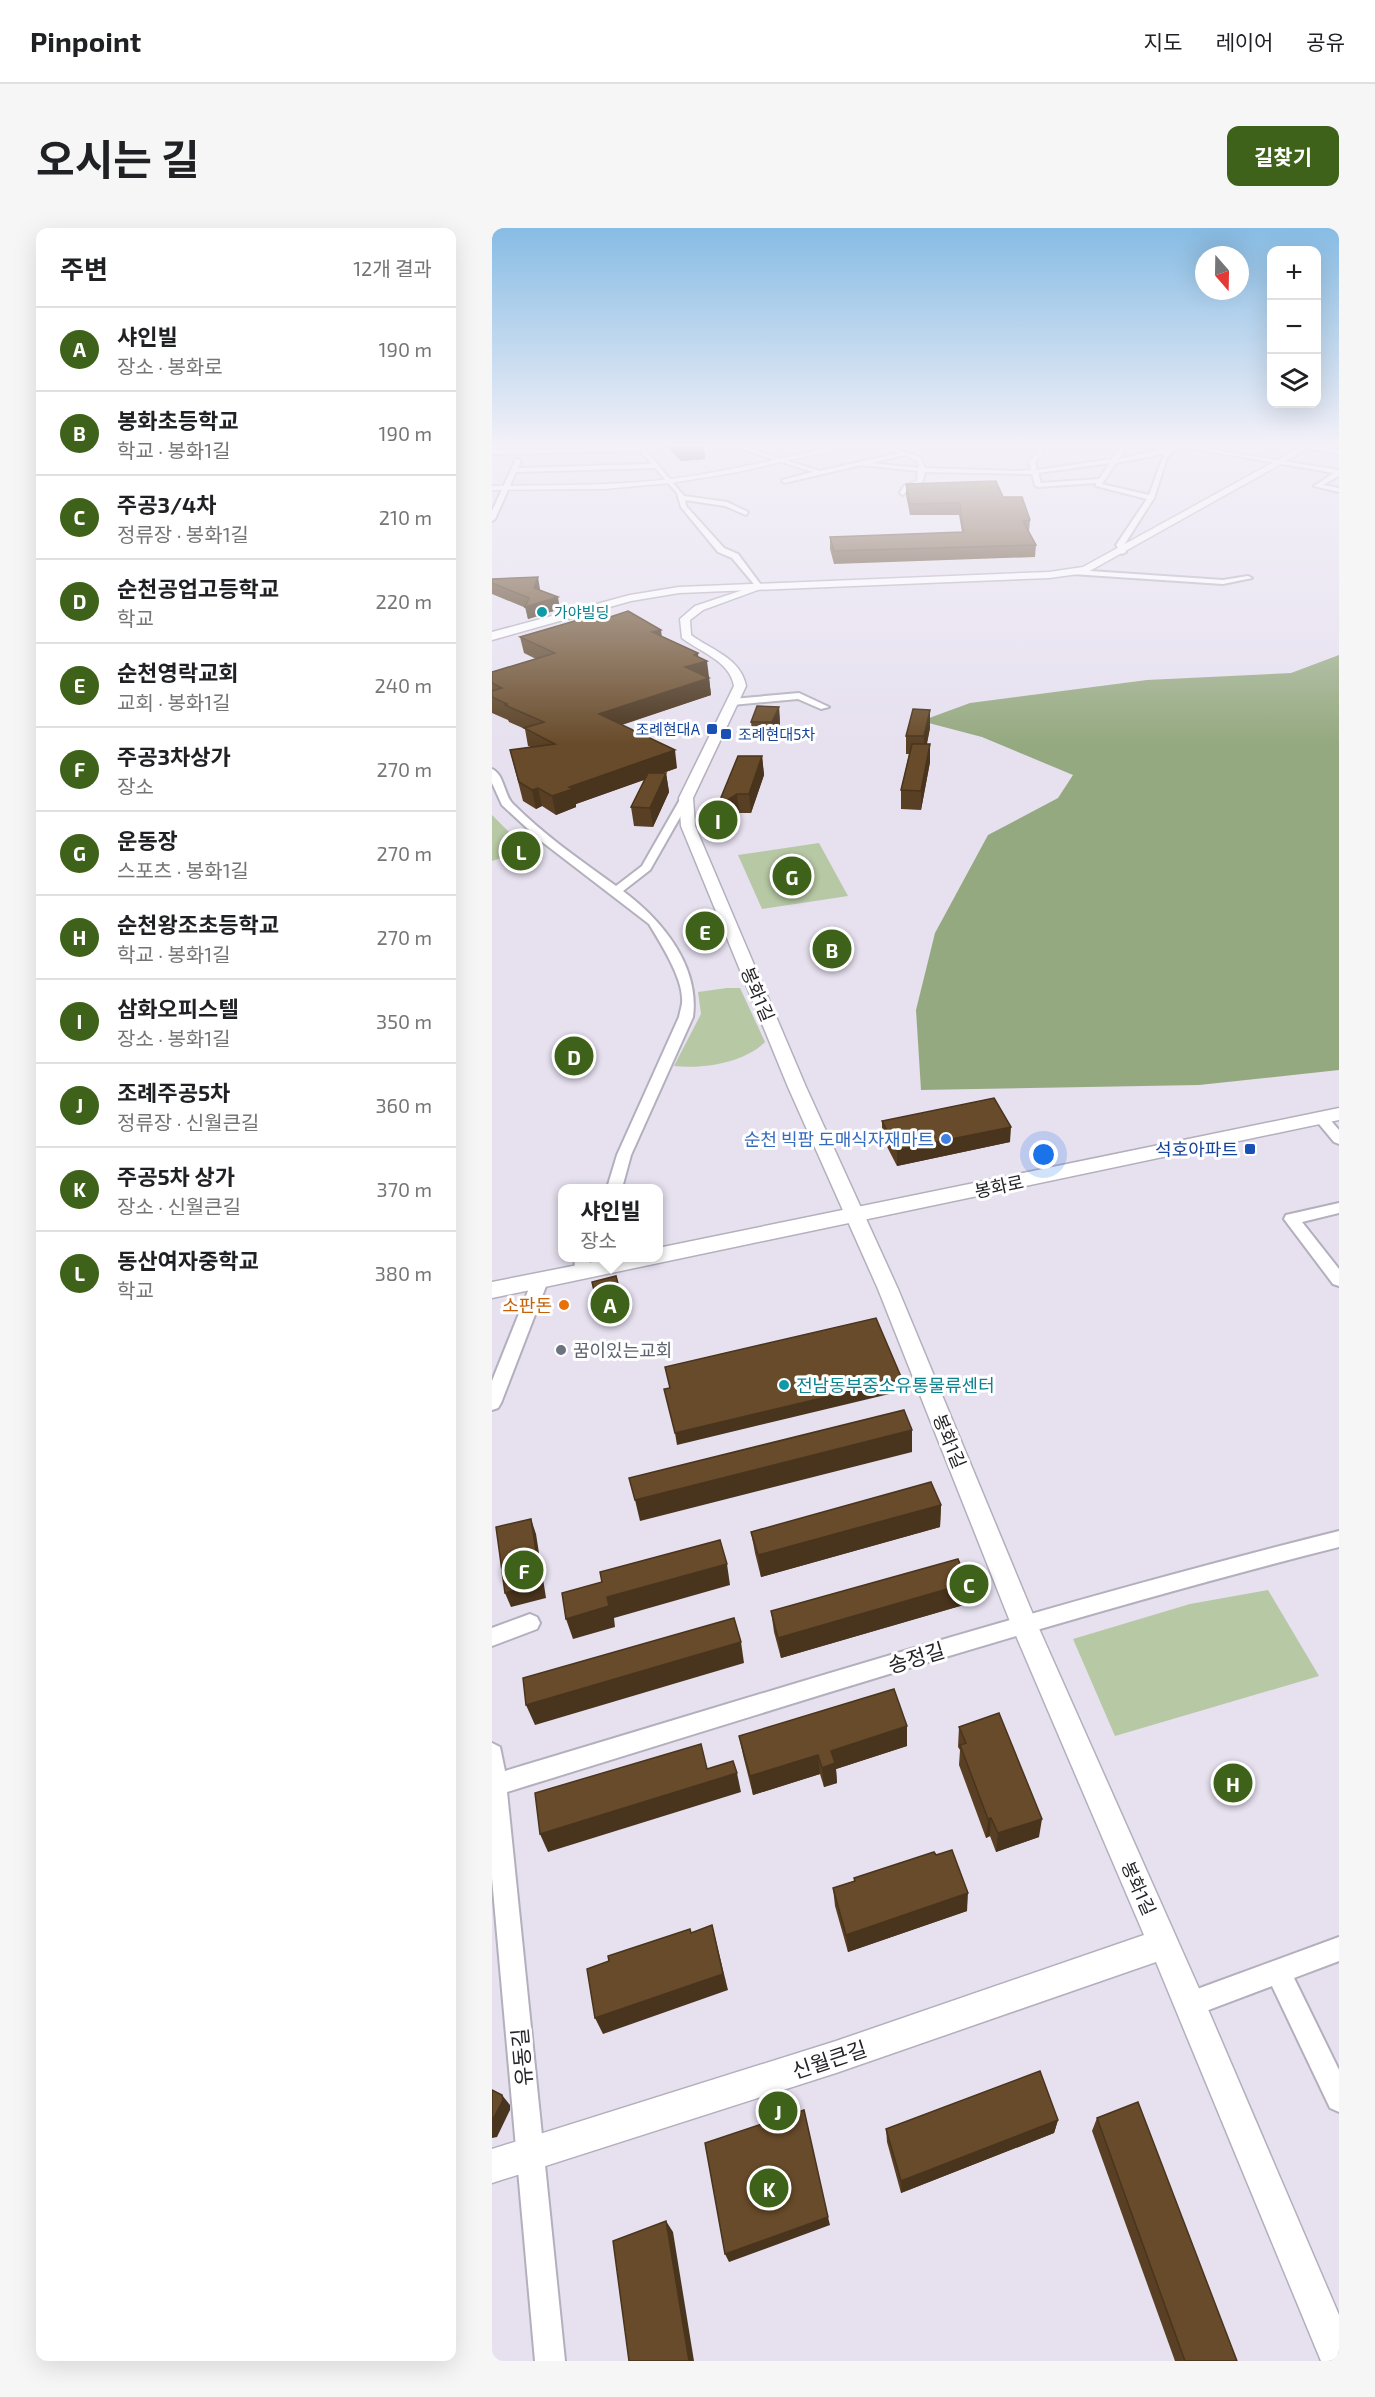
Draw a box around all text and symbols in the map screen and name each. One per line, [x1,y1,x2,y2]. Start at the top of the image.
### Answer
text: Pinpoint [30,24,141,58]
text: 지도 [1144,29,1182,54]
text: 레이어 [1215,29,1273,54]
text: 공유 [1306,29,1345,54]
button: 길찾기 [1227,126,1339,186]
text: 오시는 길 [36,133,200,183]
north arrow [1195,246,1249,300]
map controls [1267,246,1321,408]
button: + [1267,246,1321,300]
text: 주변 [60,253,108,284]
text: 12개 결과 [353,256,432,280]
button: − [1267,300,1321,354]
text: 샤인빌 [117,323,178,349]
text: A [73,337,86,361]
text: 190 m [379,337,432,361]
text: 장소 · 봉화로 [117,354,223,378]
button: layers [1267,354,1321,408]
text: 봉화초등학교 [117,407,238,433]
text: B [73,421,86,445]
text: 190 m [379,421,432,445]
text: 학교 · 봉화1길 [117,438,231,462]
text: 주공3/4차 [117,491,216,517]
text: C [74,505,85,529]
text: 210 m [379,505,432,529]
text: 정류장 · 봉화1길 [117,522,249,546]
text: 순천공업고등학교 [117,575,279,601]
text: D [73,589,86,613]
text: 220 m [375,589,432,613]
place label: 가야빌딩 [554,603,609,621]
marker: 가야빌딩 [535,605,549,619]
text: 학교 [117,606,154,630]
text: 순천영락교회 [117,659,238,685]
text: E [74,673,85,697]
text: 240 m [374,673,432,697]
text: 교회 · 봉화1길 [117,690,231,714]
place label: 조례현대A [635,720,701,738]
marker: 조례현대A [705,722,719,736]
place label: 조례현대5차 [738,725,815,743]
marker: 조례현대5차 [719,727,733,741]
text: 주공3차상가 [117,743,231,769]
text: F [74,757,85,781]
text: 270 m [376,757,432,781]
text: 장소 [117,774,154,798]
pin: I [698,798,738,842]
text: 운동장 [117,827,178,853]
pin: L [501,828,540,874]
text: G [73,841,86,865]
text: 270 m [376,841,432,865]
pin: G [772,854,812,898]
text: 스포츠 · 봉화1길 [117,858,249,882]
pin: E [686,908,724,954]
text: 순천왕조초등학교 [117,911,279,937]
text: H [73,925,86,949]
text: 270 m [376,925,432,949]
pin: B [812,926,852,972]
text: 학교 · 봉화1길 [117,942,231,966]
street label: 봉화1길 [737,964,779,1024]
text: 삼화오피스텔 [117,995,238,1021]
text: I [77,1009,82,1033]
text: 350 m [376,1009,432,1033]
text: 장소 · 봉화1길 [117,1026,231,1050]
pin: D [554,1034,593,1078]
text: 조례주공5차 [117,1079,230,1105]
text: J [76,1093,83,1117]
text: 360 m [375,1093,432,1117]
text: 정류장 · 신월큰길 [117,1110,259,1134]
place label: 순천 빅팜 도매식자재마트 [744,1128,934,1150]
marker: 순천 빅팜 도매식자재마트 [939,1132,953,1146]
place label: 석호아파트 [1155,1138,1238,1160]
your location [1029,1140,1058,1169]
marker: 석호아파트 [1243,1142,1257,1156]
text: 주공5차 상가 [117,1163,235,1189]
street label: 봉화로 [972,1170,1026,1202]
text: K [73,1177,86,1201]
text: 370 m [377,1177,432,1201]
popup [558,1184,663,1262]
text: 장소 · 신월큰길 [117,1194,241,1218]
text: 샤인빌 [580,1197,641,1223]
text: 장소 [580,1228,617,1252]
text: 동산여자중학교 [117,1247,259,1273]
text: L [74,1261,85,1285]
text: 380 m [375,1261,432,1285]
text: 학교 [117,1278,154,1302]
pin: A [590,1282,630,1326]
place label: 소판돈 [502,1294,552,1316]
marker: 소판돈 [557,1298,571,1312]
place label: 꿈이있는교회 [573,1339,672,1361]
marker: 꿈이있는교회 [554,1343,568,1357]
place label: 전남동부중소유통물류센터 [796,1374,995,1396]
marker: 전남동부중소유통물류센터 [777,1378,791,1392]
street label: 봉화1길 [929,1411,971,1471]
pin: F [504,1548,543,1592]
pin: C [950,1562,988,1606]
street label: 송정길 [885,1637,947,1677]
pin: H [1214,1760,1252,1806]
street label: 봉화1길 [1117,1858,1161,1918]
street label: 유동길 [506,2027,536,2087]
street label: 신월큰길 [788,2035,870,2083]
pin: J [758,2088,798,2134]
pin: K [750,2166,788,2210]

